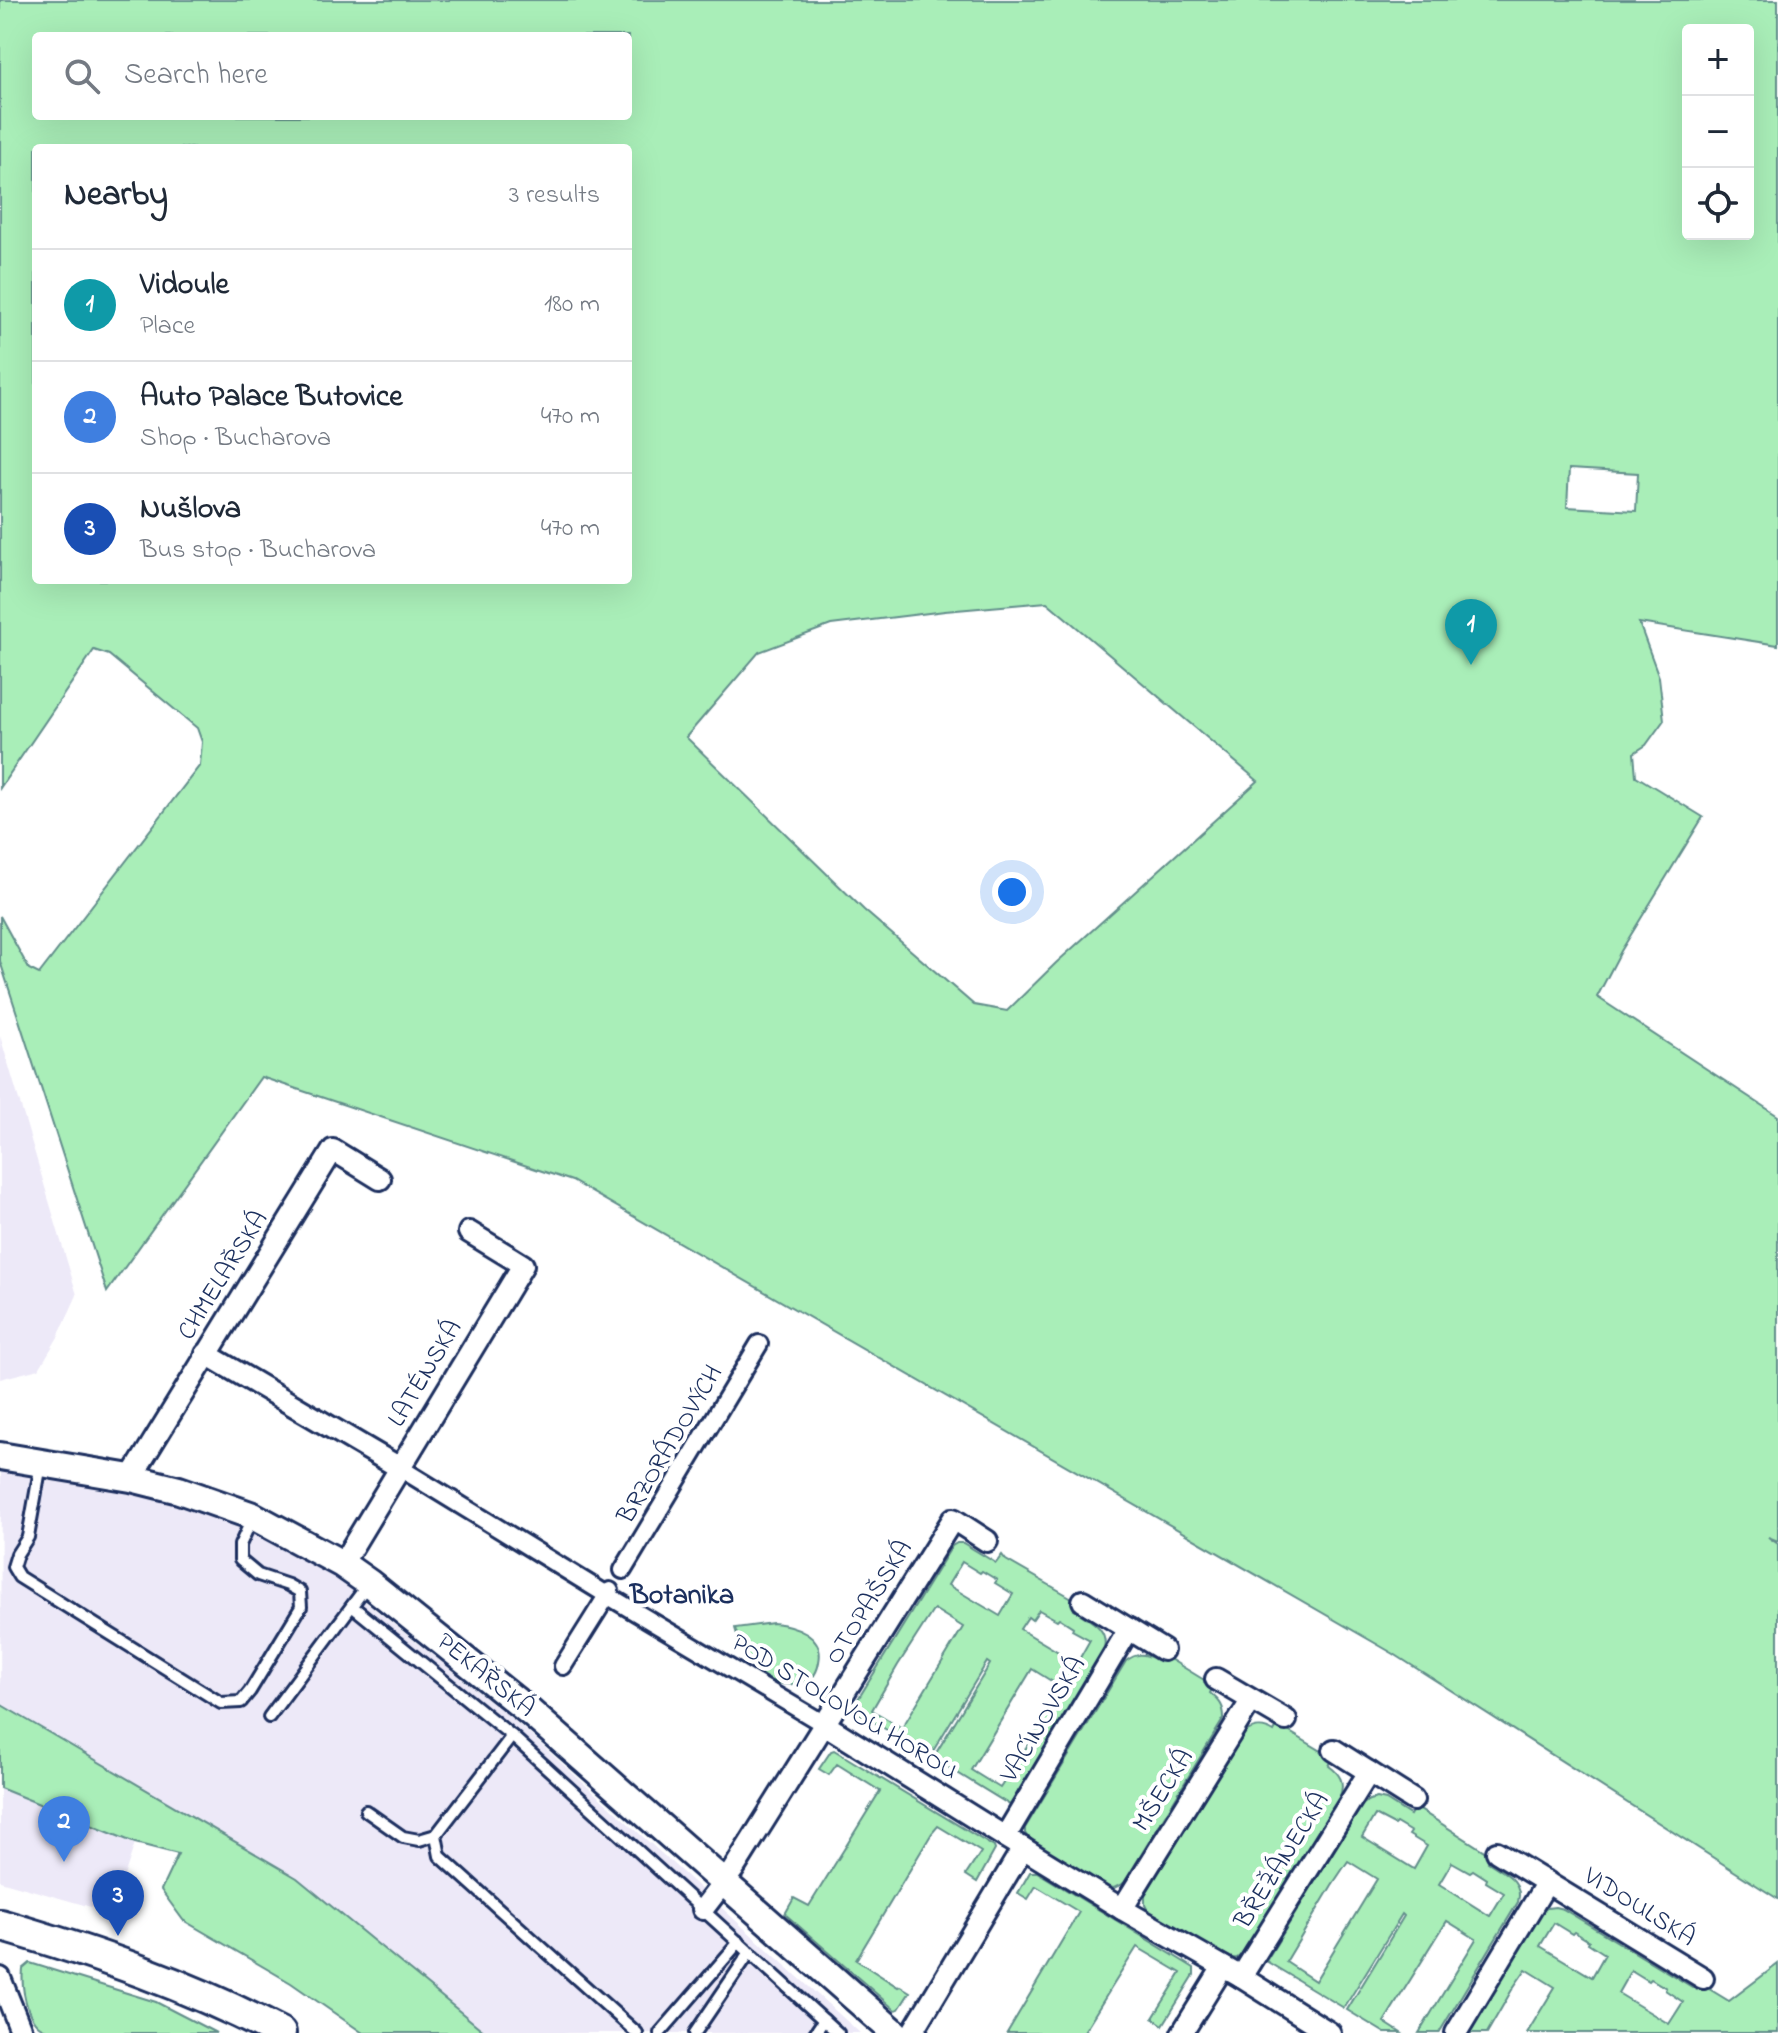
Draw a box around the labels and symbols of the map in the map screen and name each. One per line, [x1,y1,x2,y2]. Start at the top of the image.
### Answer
pin: 1 [1445,599,1497,665]
your location [992,872,1032,912]
street label: CHMELAŘSKÁ [169,1204,279,1348]
street label: LATÉNSKÁ [379,1313,473,1435]
street label: BRZORÁDOVÝCH [608,1358,733,1533]
street label: OTOPAŠSKÁ [817,1533,923,1673]
district label: Botanika [628,1576,734,1617]
street label: PEKAŘSKÁ [427,1624,543,1728]
street label: POD STOLOVOU HOROU [723,1625,965,1791]
street label: VACÍNOVSKÁ [991,1650,1097,1791]
street label: MŠECKÁ [1124,1742,1204,1840]
street label: BŘEŽÁNECKÁ [1225,1785,1340,1937]
pin: 2 [38,1796,90,1862]
street label: VIDOULSKÁ [1575,1858,1702,1957]
pin: 3 [92,1870,144,1936]

